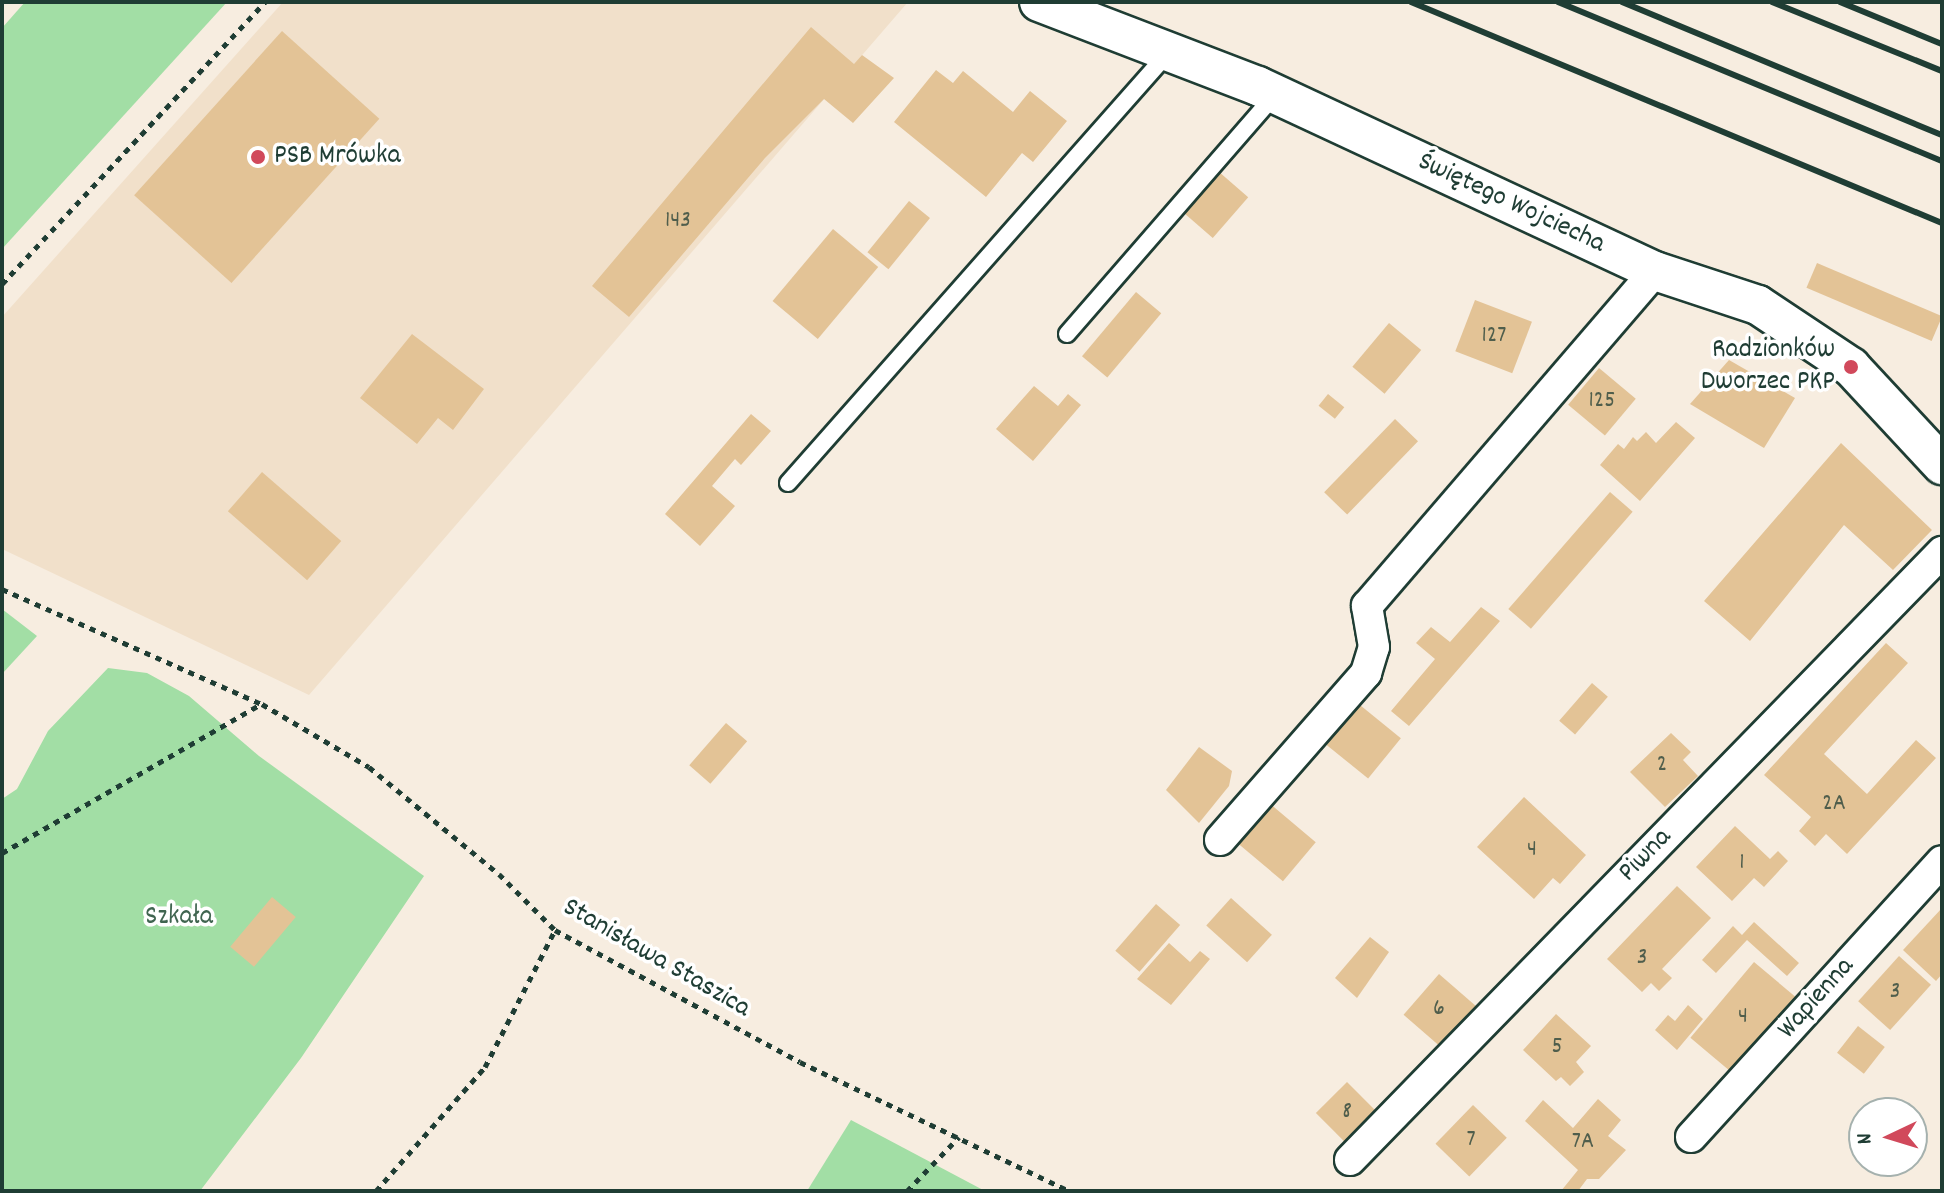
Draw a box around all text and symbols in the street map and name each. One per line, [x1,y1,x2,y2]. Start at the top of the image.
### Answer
place label: PSB Mrówka [274,140,401,174]
street label: Świętego Wojciecha [1412,146,1610,262]
marker: PSB Mrówka [249,148,267,166]
house number: 143 [665,208,691,236]
house number: 127 [1482,323,1506,351]
place label: Radzionków Dworzec PKP [1701,334,1835,400]
marker: Radzionków Dworzec PKP [1842,358,1860,376]
house number: 125 [1589,388,1615,416]
house number: 2 [1657,752,1667,780]
house number: 2A [1822,791,1846,819]
street label: Piwna [1612,822,1680,890]
house number: 4 [1527,837,1537,865]
house number: 1 [1739,850,1745,878]
street label: Stanisława Staszica [556,892,756,1026]
park label: Szkała [145,901,213,935]
house number: 3 [1637,945,1647,973]
street label: Wapienna [1772,951,1862,1047]
house number: 3 [1890,979,1900,1007]
house number: 6 [1433,996,1445,1024]
house number: 4 [1738,1004,1748,1032]
house number: 5 [1551,1034,1563,1062]
north arrow [1848,1097,1928,1177]
house number: 8 [1342,1099,1352,1127]
house number: 7 [1466,1127,1476,1155]
house number: 7A [1572,1129,1594,1157]
text: N [1850,1132,1881,1145]

